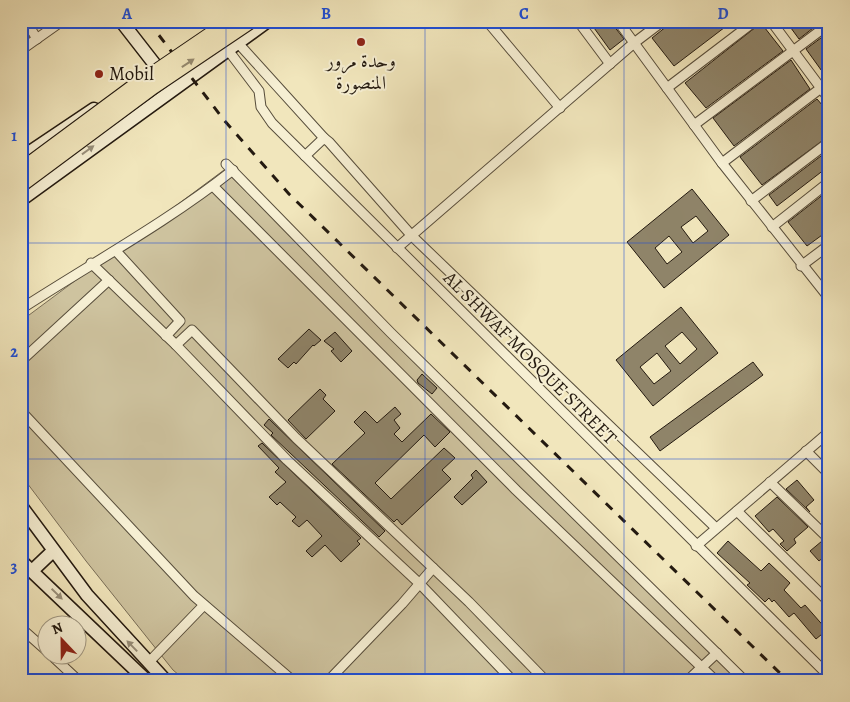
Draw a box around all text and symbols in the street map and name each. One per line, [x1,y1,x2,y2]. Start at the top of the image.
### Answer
text: A [121,3,133,25]
text: B [321,3,331,25]
text: C [519,3,529,25]
text: D [717,3,729,25]
marker: وحدة مرور المنصورة [355,36,367,48]
place label: وحدة مرور المنصورة [324,48,396,96]
one-way arrow [181,59,194,68]
place label: Mobil [109,61,154,87]
marker: Mobil [93,68,105,80]
text: 1 [11,125,17,147]
one-way arrow [82,145,95,155]
street label: AL SHWAF MOSQUE STREET [437,265,623,451]
text: 2 [10,341,18,363]
text: 3 [11,556,18,578]
one-way arrow [51,588,63,600]
north arrow [38,614,88,664]
text: N [49,618,66,639]
one-way arrow [126,640,138,652]

